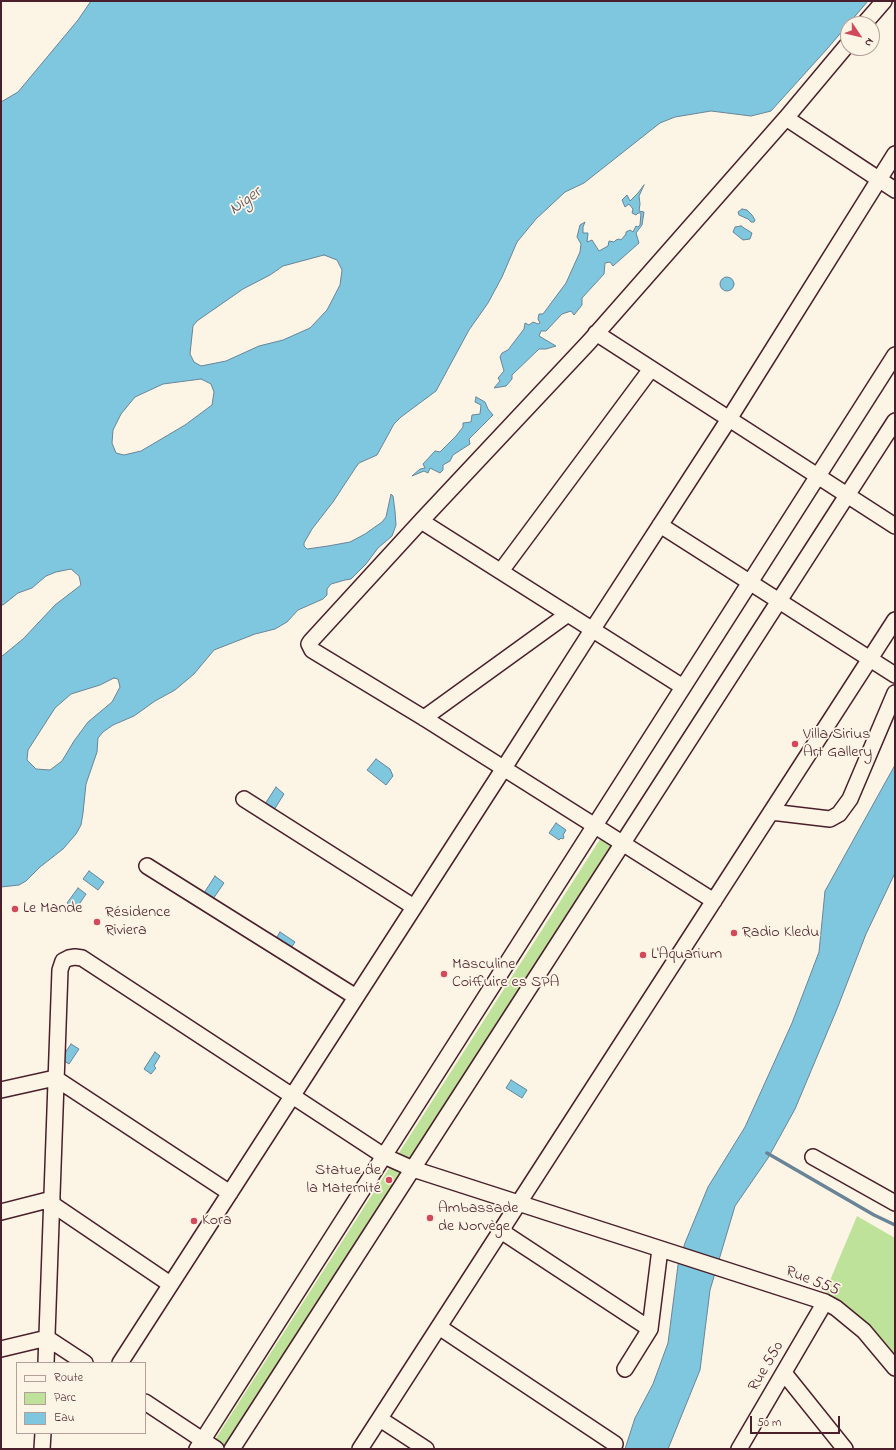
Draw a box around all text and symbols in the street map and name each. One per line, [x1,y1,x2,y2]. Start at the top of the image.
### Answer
north arrow [840,16,880,56]
text: N [860,35,878,50]
water label: Niger [226,183,266,221]
place label: Villa Sirius Art Gallery [803,725,872,763]
marker: Villa Sirius Art Gallery [790,739,800,749]
place label: Le Mande [23,899,82,919]
place label: Résidence Riviera [105,903,170,941]
marker: Le Mande [10,904,20,914]
marker: Résidence Riviera [92,917,102,927]
place label: Radio Kledu [742,923,819,943]
marker: Radio Kledu [729,928,739,938]
place label: L'Aquarium [651,945,722,965]
marker: L'Aquarium [638,950,648,960]
place label: Masculine Coiffuire es SPA [452,955,559,993]
marker: Masculine Coiffuire es SPA [439,969,449,979]
place label: Statue de la Maternité [307,1161,381,1199]
marker: Statue de la Maternité [384,1175,394,1185]
place label: Ambassade de Norvège [438,1199,518,1237]
place label: Kora [202,1211,232,1231]
marker: Ambassade de Norvège [425,1213,435,1223]
marker: Kora [189,1216,199,1226]
street label: Rue 555 [782,1263,842,1301]
street label: Rue 550 [745,1339,789,1395]
legend [16,1362,146,1434]
text: Route [54,1369,83,1387]
text: Parc [54,1389,76,1407]
scale bar [752,1408,842,1434]
text: Eau [54,1409,75,1427]
text: 50 m [757,1414,781,1432]

